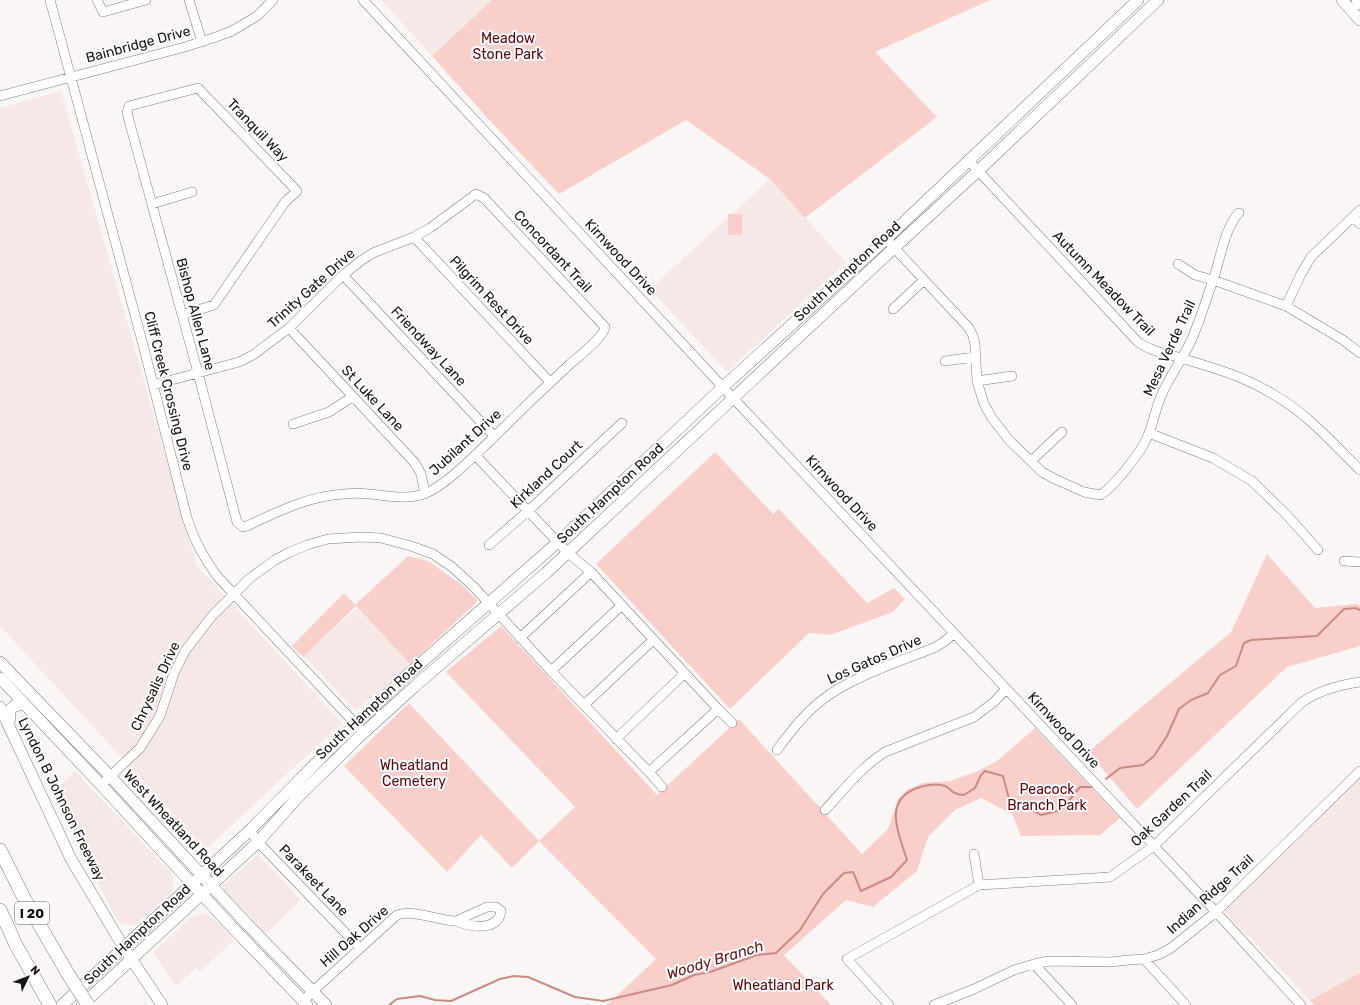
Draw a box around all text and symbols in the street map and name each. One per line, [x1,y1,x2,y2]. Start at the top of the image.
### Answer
street label: Bainbridge Drive [84,22,192,67]
park label: Meadow Stone Park [472,30,544,63]
street label: Tranquil Way [223,95,292,166]
street label: Concordant Trail [510,207,595,296]
street label: Kirnwood Drive [581,216,660,299]
street label: South Hampton Road [790,218,904,325]
street label: Autumn Meadow Trail [1049,227,1158,339]
street label: Trinity Gate Drive [264,245,359,332]
street label: Pilgrim Rest Drive [446,252,537,348]
street label: Bishop Allen Lane [172,256,219,372]
street label: Mesa Verde Trail [1140,297,1199,399]
street label: Friendway Lane [387,303,470,390]
street label: Cliff Creek Crossing Drive [140,310,197,473]
street label: St Luke Lane [338,362,408,435]
street label: Jubilant Drive [426,405,505,479]
street label: Kirkland Court [507,436,586,512]
street label: South Hampton Road [553,440,667,547]
street label: Kirnwood Drive [802,452,881,535]
street label: Los Gatos Drive [824,631,924,688]
street label: Chrysalis Drive [127,639,184,734]
street label: South Hampton Road [312,656,426,763]
street label: Kirnwood Drive [1024,689,1103,772]
street label: Lyndon B Johnson Freeway [15,715,109,884]
park label: Wheatland Cemetery [380,757,448,790]
street label: West Wheatland Road [120,766,228,880]
street label: Oak Garden Trail [1127,766,1215,850]
park label: Peacock Branch Park [1007,781,1088,814]
street label: Parakeet Lane [275,841,352,920]
street label: Indian Ridge Trail [1164,851,1257,938]
street label: South Hampton Road [80,881,194,988]
road number: I 20 [15,902,49,924]
street label: Hill Oak Drive [317,902,392,971]
water label: Woody Branch [664,937,766,983]
north arrow [8,957,48,997]
text: N [27,963,42,978]
park label: Wheatland Park [732,977,834,994]

